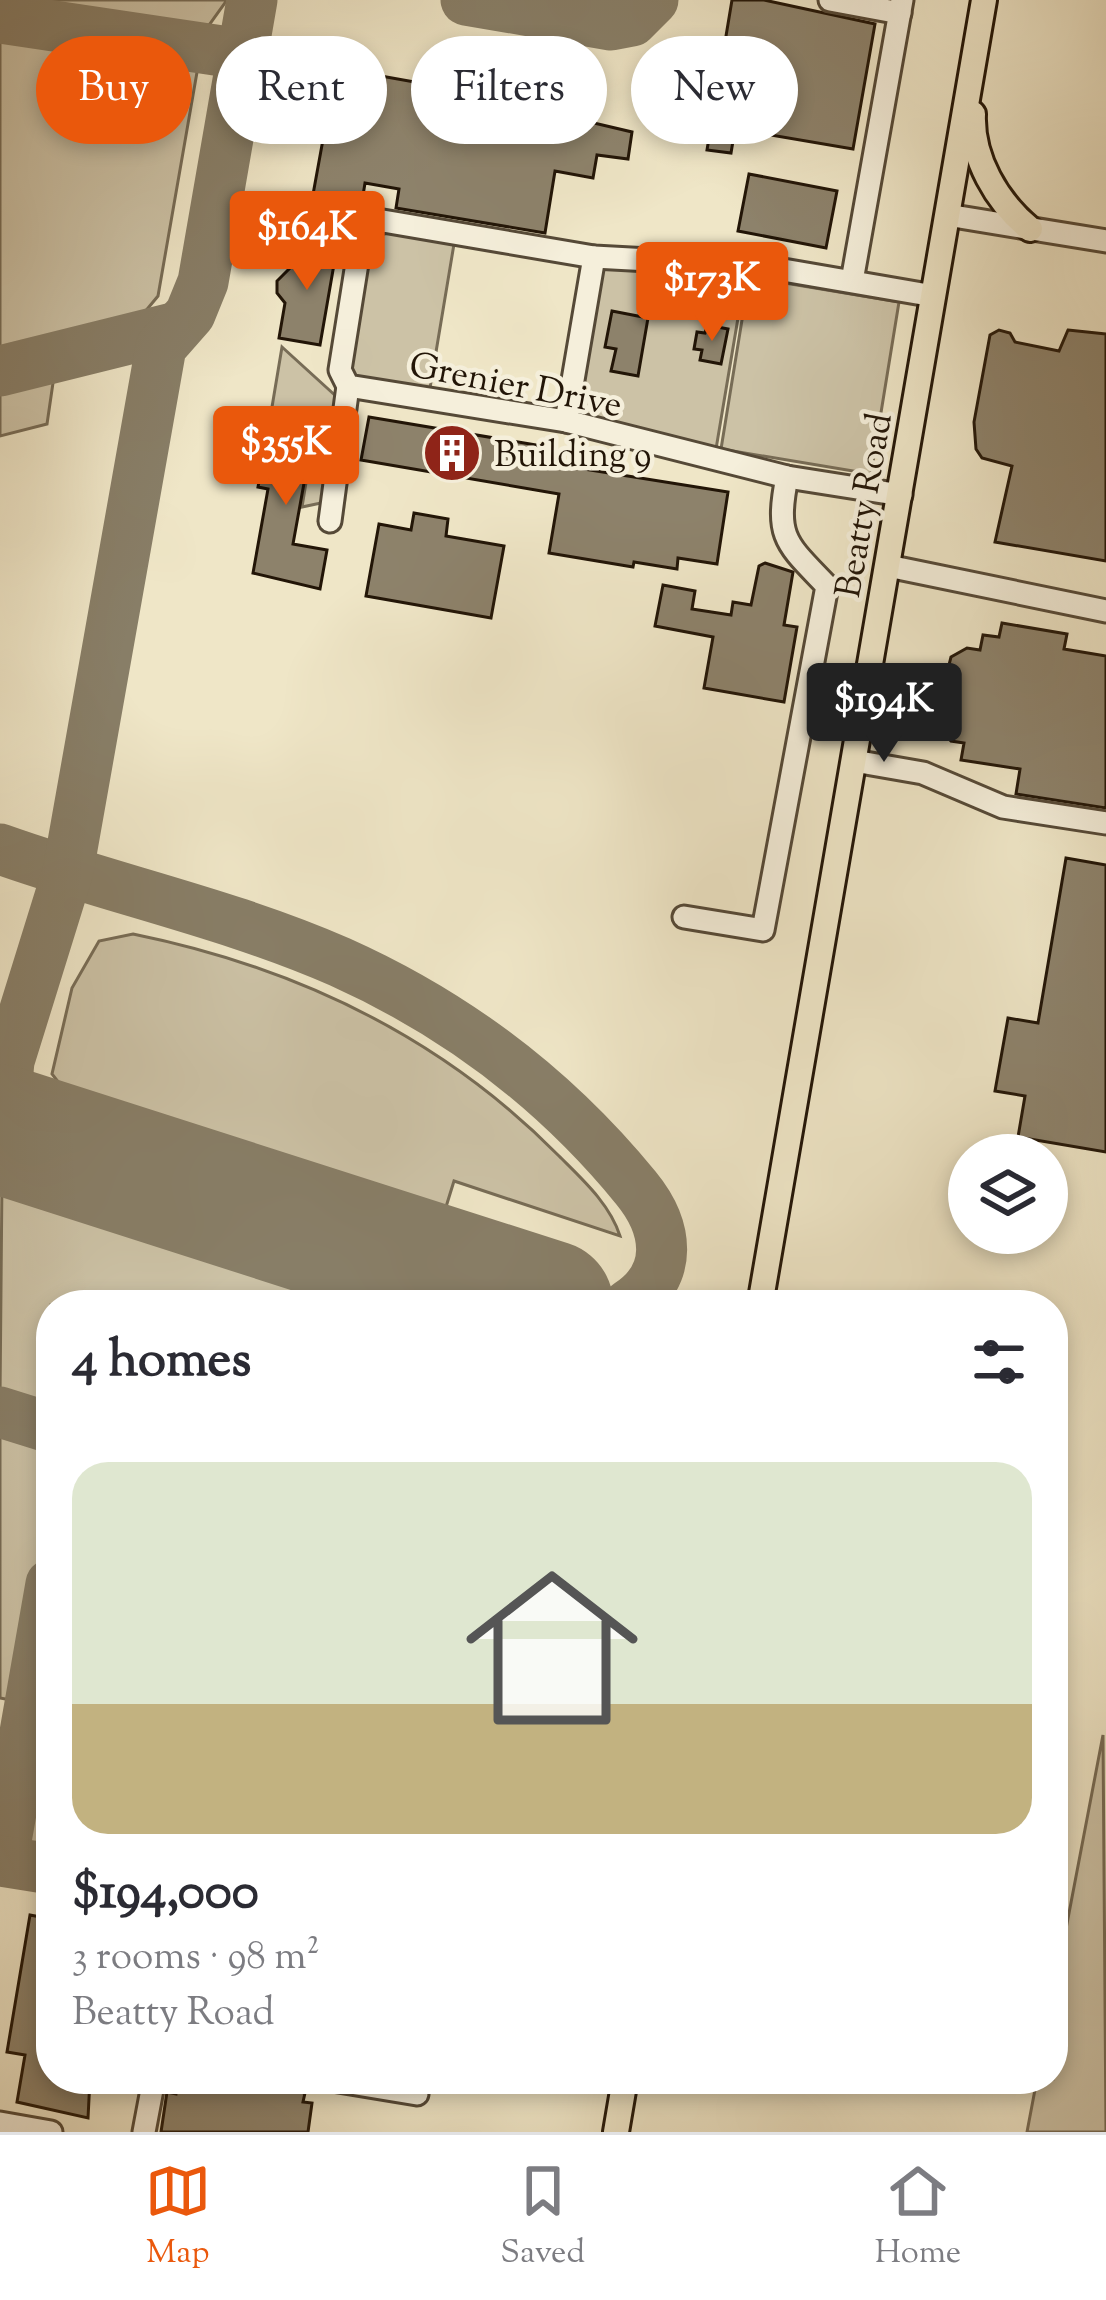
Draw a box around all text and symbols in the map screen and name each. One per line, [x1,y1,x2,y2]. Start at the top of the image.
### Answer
chip: Buy [36,36,192,144]
chip: Rent [216,36,387,144]
chip: Filters [411,36,607,144]
chip: New [631,36,798,144]
pin: $164K [223,191,391,293]
text: $164K [257,202,357,258]
pin: $173K [628,242,796,344]
text: $173K [663,253,761,309]
street label: Grenier Drive [404,341,626,433]
pin: $355K [202,406,370,508]
street label: Beatty Road [824,409,908,602]
text: $355K [240,417,332,473]
building icon: Building 9 [421,422,483,484]
place label: Building 9 [494,431,652,483]
pin: $194K [800,663,968,765]
text: $194K [834,674,934,730]
map controls [948,1134,1068,1254]
button: layers [948,1134,1068,1254]
text: 4 homes [72,1326,251,1399]
icon: filters [966,1329,1032,1395]
icon: home [444,1540,660,1756]
text: $194,000 [72,1858,259,1931]
text: 3 rooms · 98 m² [72,1931,320,1987]
text: Beatty Road [72,1987,274,2043]
tab: Map [145,2158,211,2278]
tab: Saved [500,2158,585,2278]
tab: Home [875,2158,961,2278]

